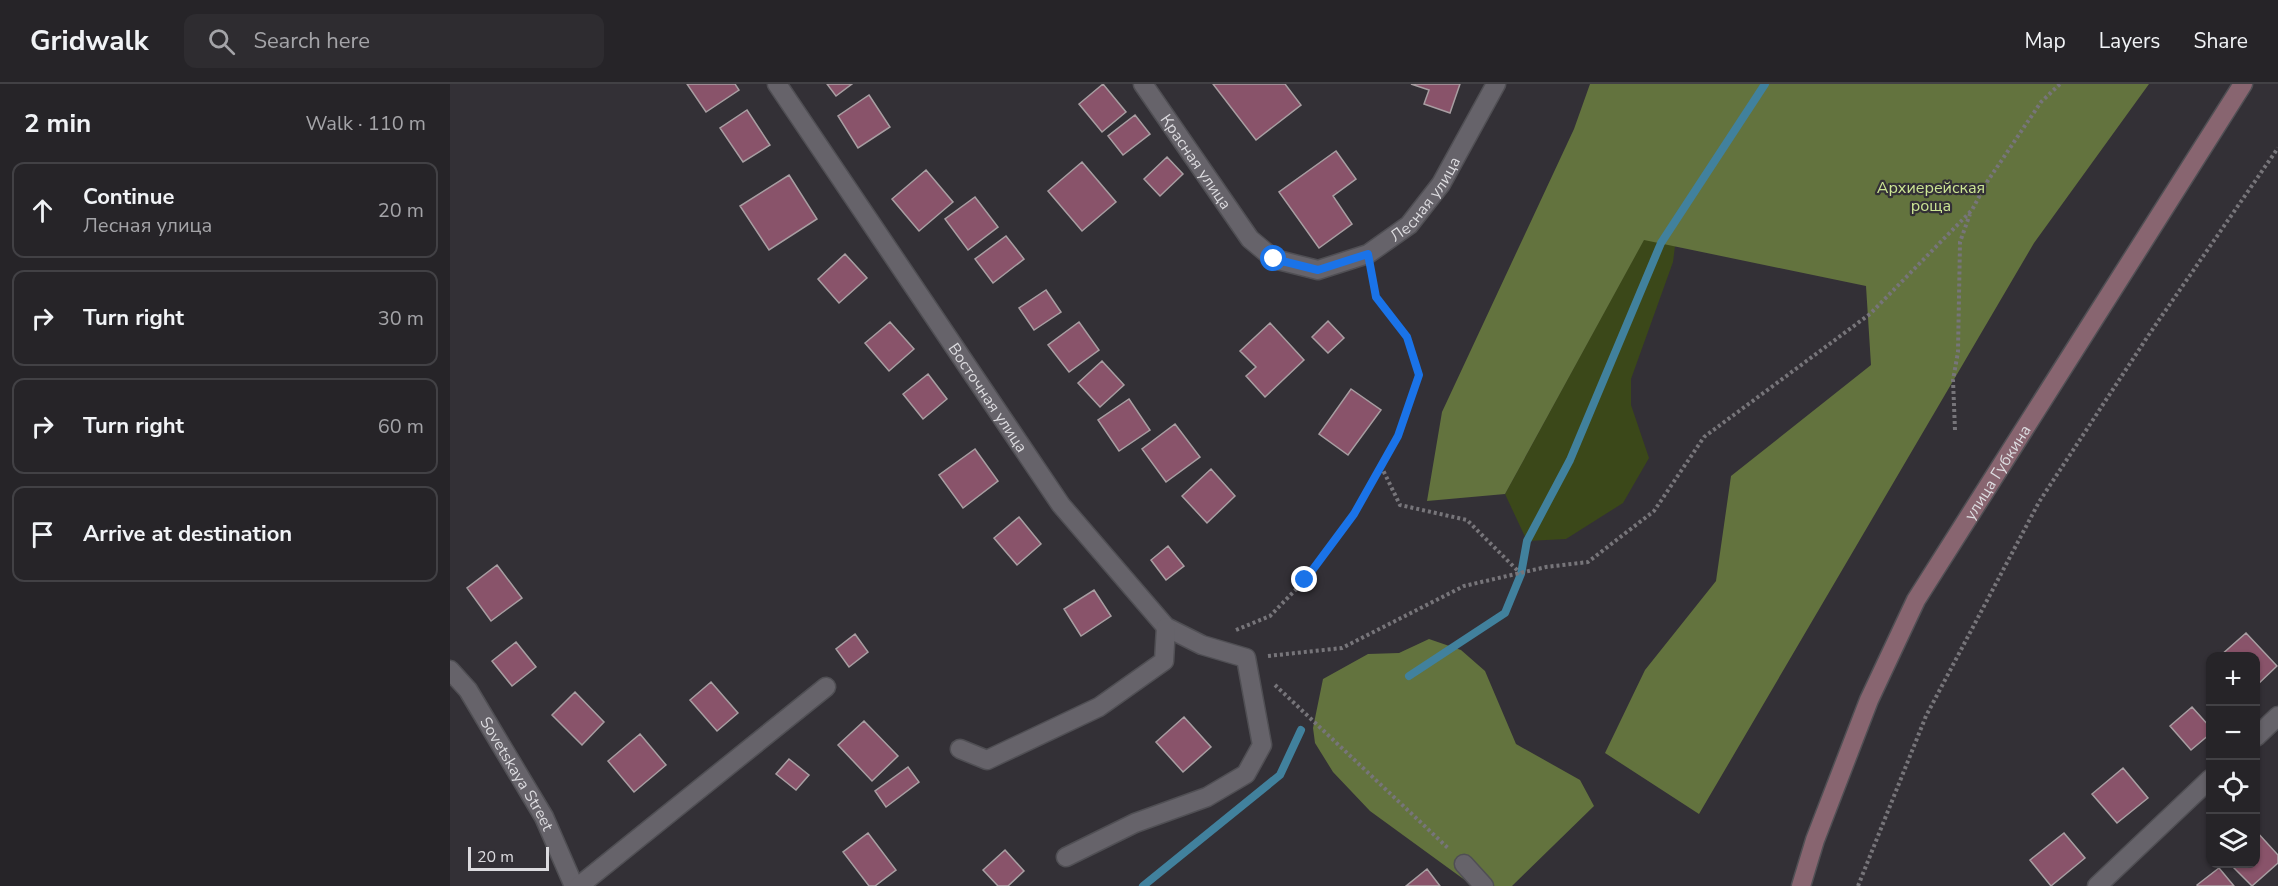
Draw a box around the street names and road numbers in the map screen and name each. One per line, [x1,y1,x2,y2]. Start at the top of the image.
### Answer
street label: Красная улица [1155,110,1236,214]
street label: Лесная улица [1386,153,1466,247]
street label: Восточная улица [943,339,1032,457]
street label: улица Губкина [1959,421,2036,525]
street label: Sovetskaya Street [474,713,559,835]

